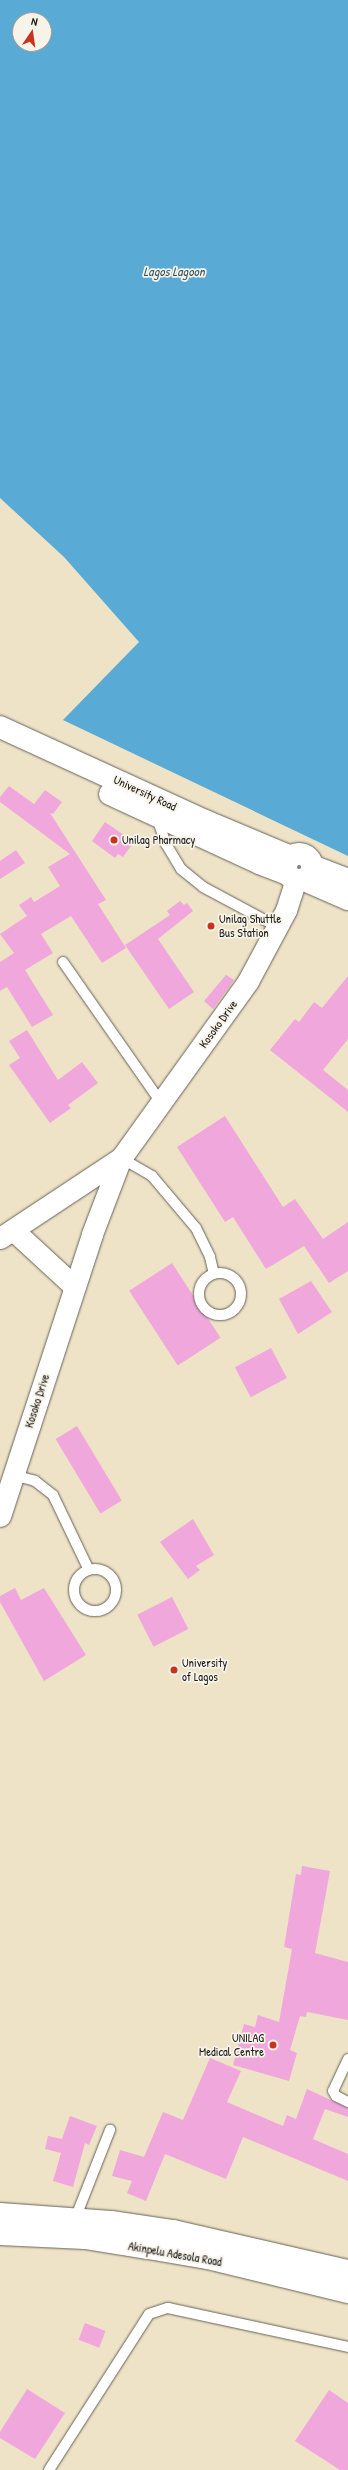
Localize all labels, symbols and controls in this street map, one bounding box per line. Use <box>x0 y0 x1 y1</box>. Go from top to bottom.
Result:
north arrow <box>12 12 52 52</box>
text: N <box>30 14 39 29</box>
water label: Lagos Lagoon <box>143 263 205 279</box>
street label: University Road <box>111 772 179 814</box>
place label: Unilag Pharmacy <box>122 833 195 847</box>
marker: Unilag Pharmacy <box>109 835 119 845</box>
place label: Unilag Shuttle Bus Station <box>219 912 281 940</box>
marker: Unilag Shuttle Bus Station <box>206 921 216 931</box>
street label: Kosoko Drive <box>196 997 240 1051</box>
street label: Kosoko Drive <box>22 1372 52 1430</box>
place label: University of Lagos <box>182 1656 227 1684</box>
marker: University of Lagos <box>169 1665 179 1675</box>
place label: UNILAG Medical Centre <box>199 2031 264 2059</box>
marker: UNILAG Medical Centre <box>267 2039 279 2051</box>
street label: Akinpelu Adesola Road <box>127 2239 223 2269</box>

